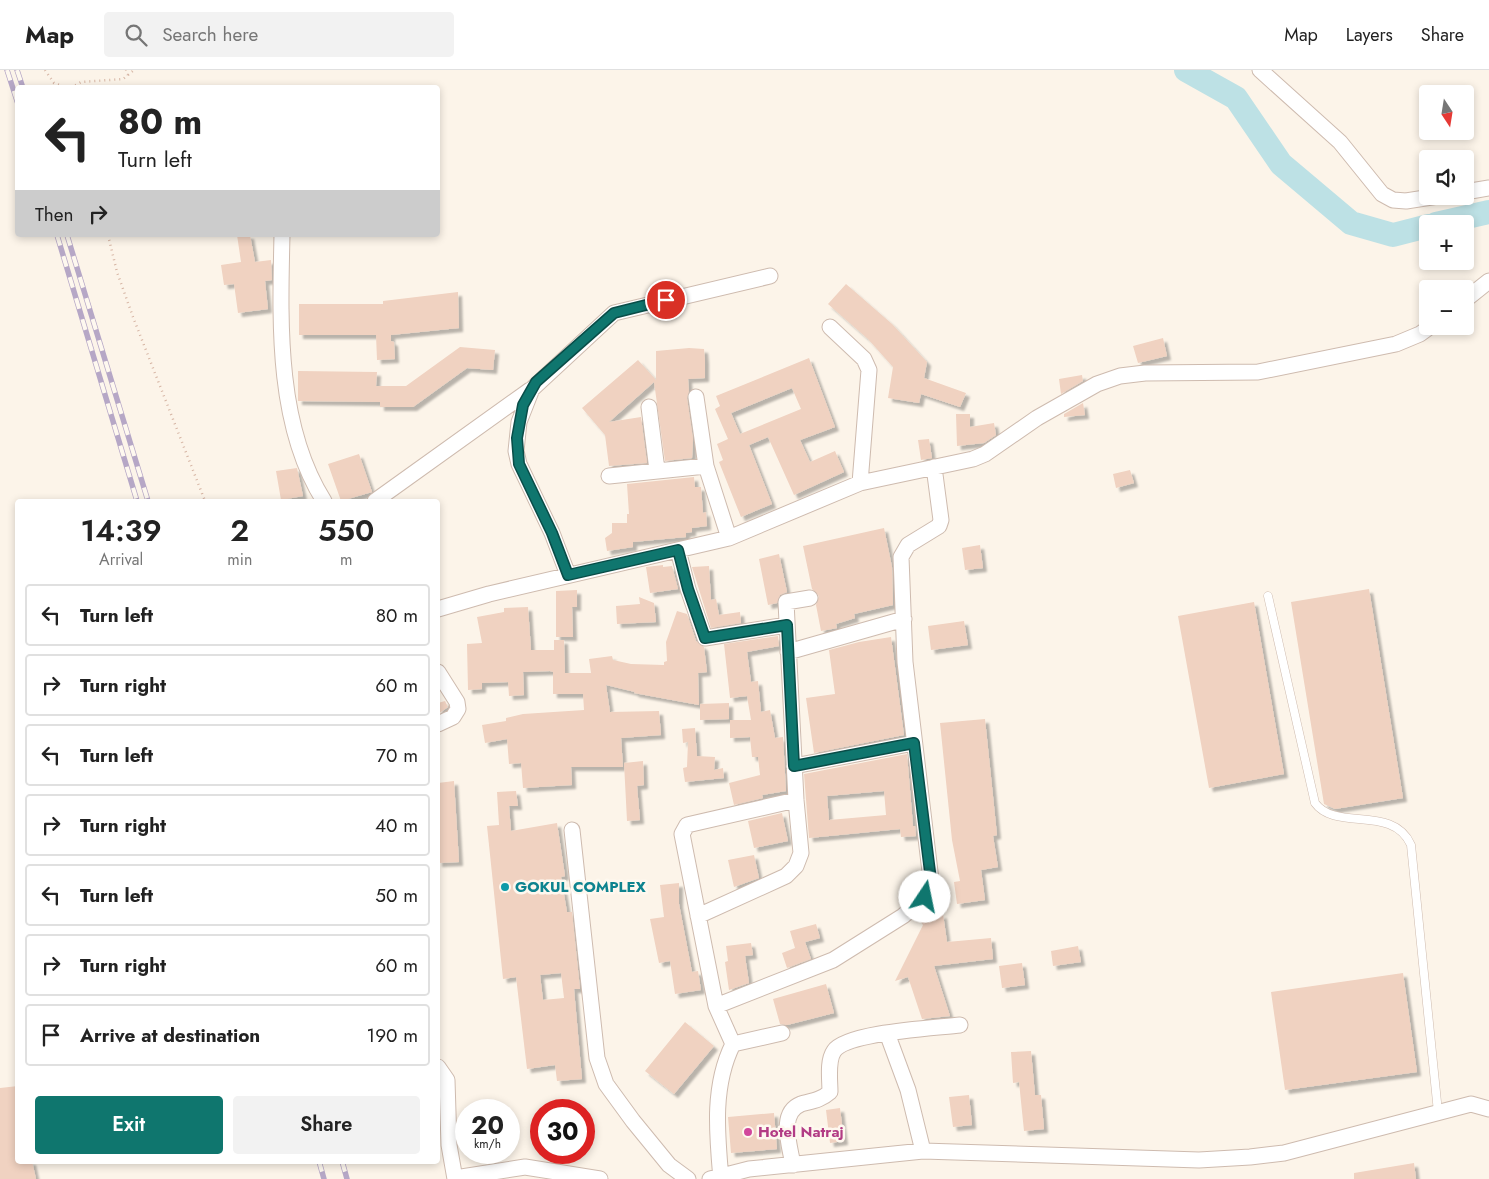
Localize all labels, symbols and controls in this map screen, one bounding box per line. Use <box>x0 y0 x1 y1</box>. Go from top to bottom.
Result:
search box <box>104 12 454 57</box>
text: Map <box>25 17 74 52</box>
icon: search <box>122 21 150 49</box>
text: Search here <box>162 21 258 48</box>
text: Map <box>1284 22 1318 48</box>
text: Layers <box>1346 22 1393 48</box>
text: Share <box>1421 22 1464 48</box>
north arrow <box>1419 85 1474 140</box>
map controls <box>1419 85 1474 335</box>
text: 80 m <box>118 97 202 147</box>
icon: left <box>35 105 100 170</box>
text: Turn left <box>118 143 192 175</box>
button: sound <box>1419 150 1474 205</box>
icon: right <box>84 200 112 228</box>
text: Then <box>35 201 74 228</box>
button: + <box>1419 215 1474 270</box>
pin <box>645 279 687 321</box>
button: − <box>1419 280 1474 335</box>
icon: arrive <box>652 286 680 314</box>
text: 14:39 <box>81 509 162 552</box>
text: 2 <box>230 509 249 552</box>
text: 550 <box>318 509 374 552</box>
text: Arrival <box>99 548 143 571</box>
text: min <box>227 548 252 571</box>
text: m <box>340 548 352 571</box>
icon: left <box>37 601 65 629</box>
text: Turn left <box>80 602 153 629</box>
text: 80 m <box>376 602 418 629</box>
icon: right <box>37 671 65 699</box>
text: Turn right <box>80 672 166 699</box>
text: 60 m <box>375 672 418 699</box>
icon: left <box>37 741 65 769</box>
text: Turn left <box>80 742 153 769</box>
text: 70 m <box>376 742 418 769</box>
icon: right <box>37 811 65 839</box>
text: Turn right <box>80 812 166 839</box>
text: 40 m <box>375 812 418 839</box>
position arrow <box>898 870 950 922</box>
place label: GOKUL COMPLEX <box>515 876 646 898</box>
icon: left <box>37 881 65 909</box>
marker: GOKUL COMPLEX <box>499 881 511 893</box>
text: Turn left <box>80 882 153 909</box>
text: 50 m <box>375 882 418 909</box>
icon: right <box>37 951 65 979</box>
text: Turn right <box>80 952 166 979</box>
text: 60 m <box>375 952 418 979</box>
icon: arrive <box>37 1021 65 1049</box>
text: Arrive at destination <box>80 1022 260 1049</box>
text: 190 m <box>367 1022 418 1049</box>
button: Exit <box>35 1096 223 1154</box>
button: Share <box>233 1096 420 1154</box>
speed limit sign: 30 <box>530 1099 595 1164</box>
text: 20 <box>471 1107 504 1143</box>
place label: Hotel Natraj <box>758 1121 844 1143</box>
marker: Hotel Natraj <box>742 1126 754 1138</box>
text: km/h <box>474 1135 501 1153</box>

